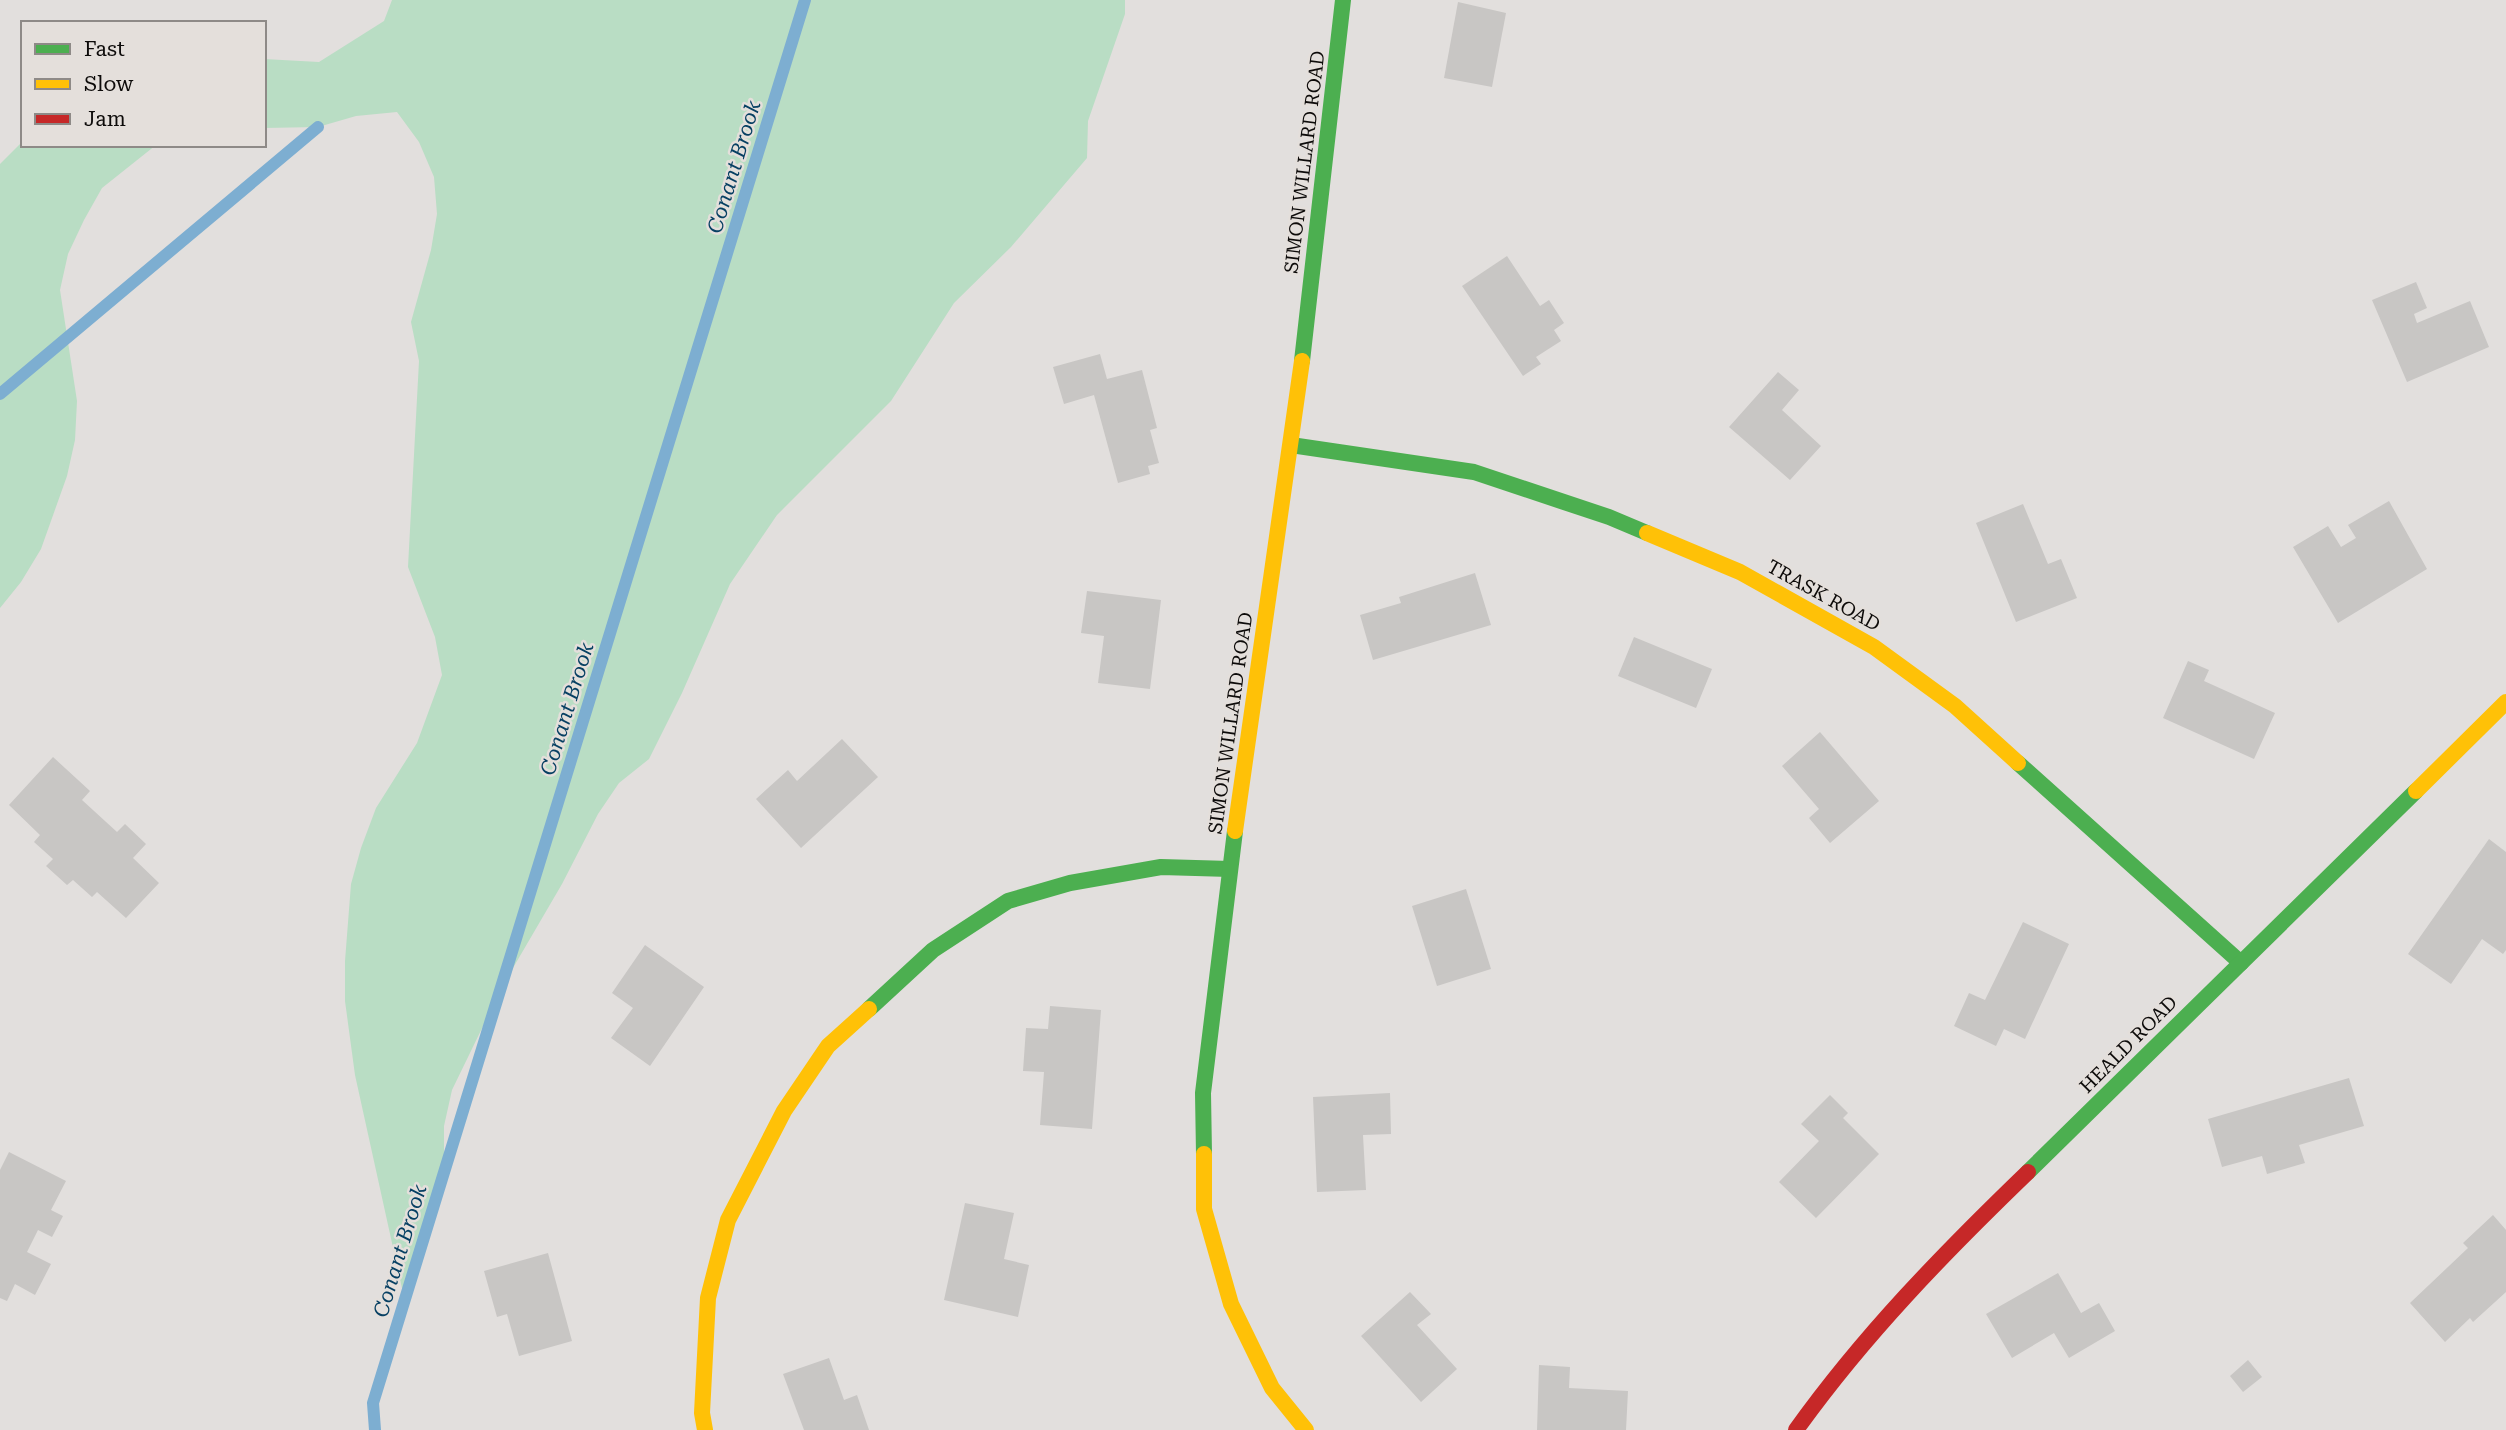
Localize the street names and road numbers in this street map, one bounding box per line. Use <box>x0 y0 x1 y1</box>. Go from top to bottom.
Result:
street label: SIMON WILLARD ROAD <box>1279 50 1330 275</box>
street label: TRASK ROAD <box>1763 555 1884 636</box>
street label: SIMON WILLARD ROAD <box>1204 611 1257 836</box>
street label: HEALD ROAD <box>2075 991 2182 1098</box>

